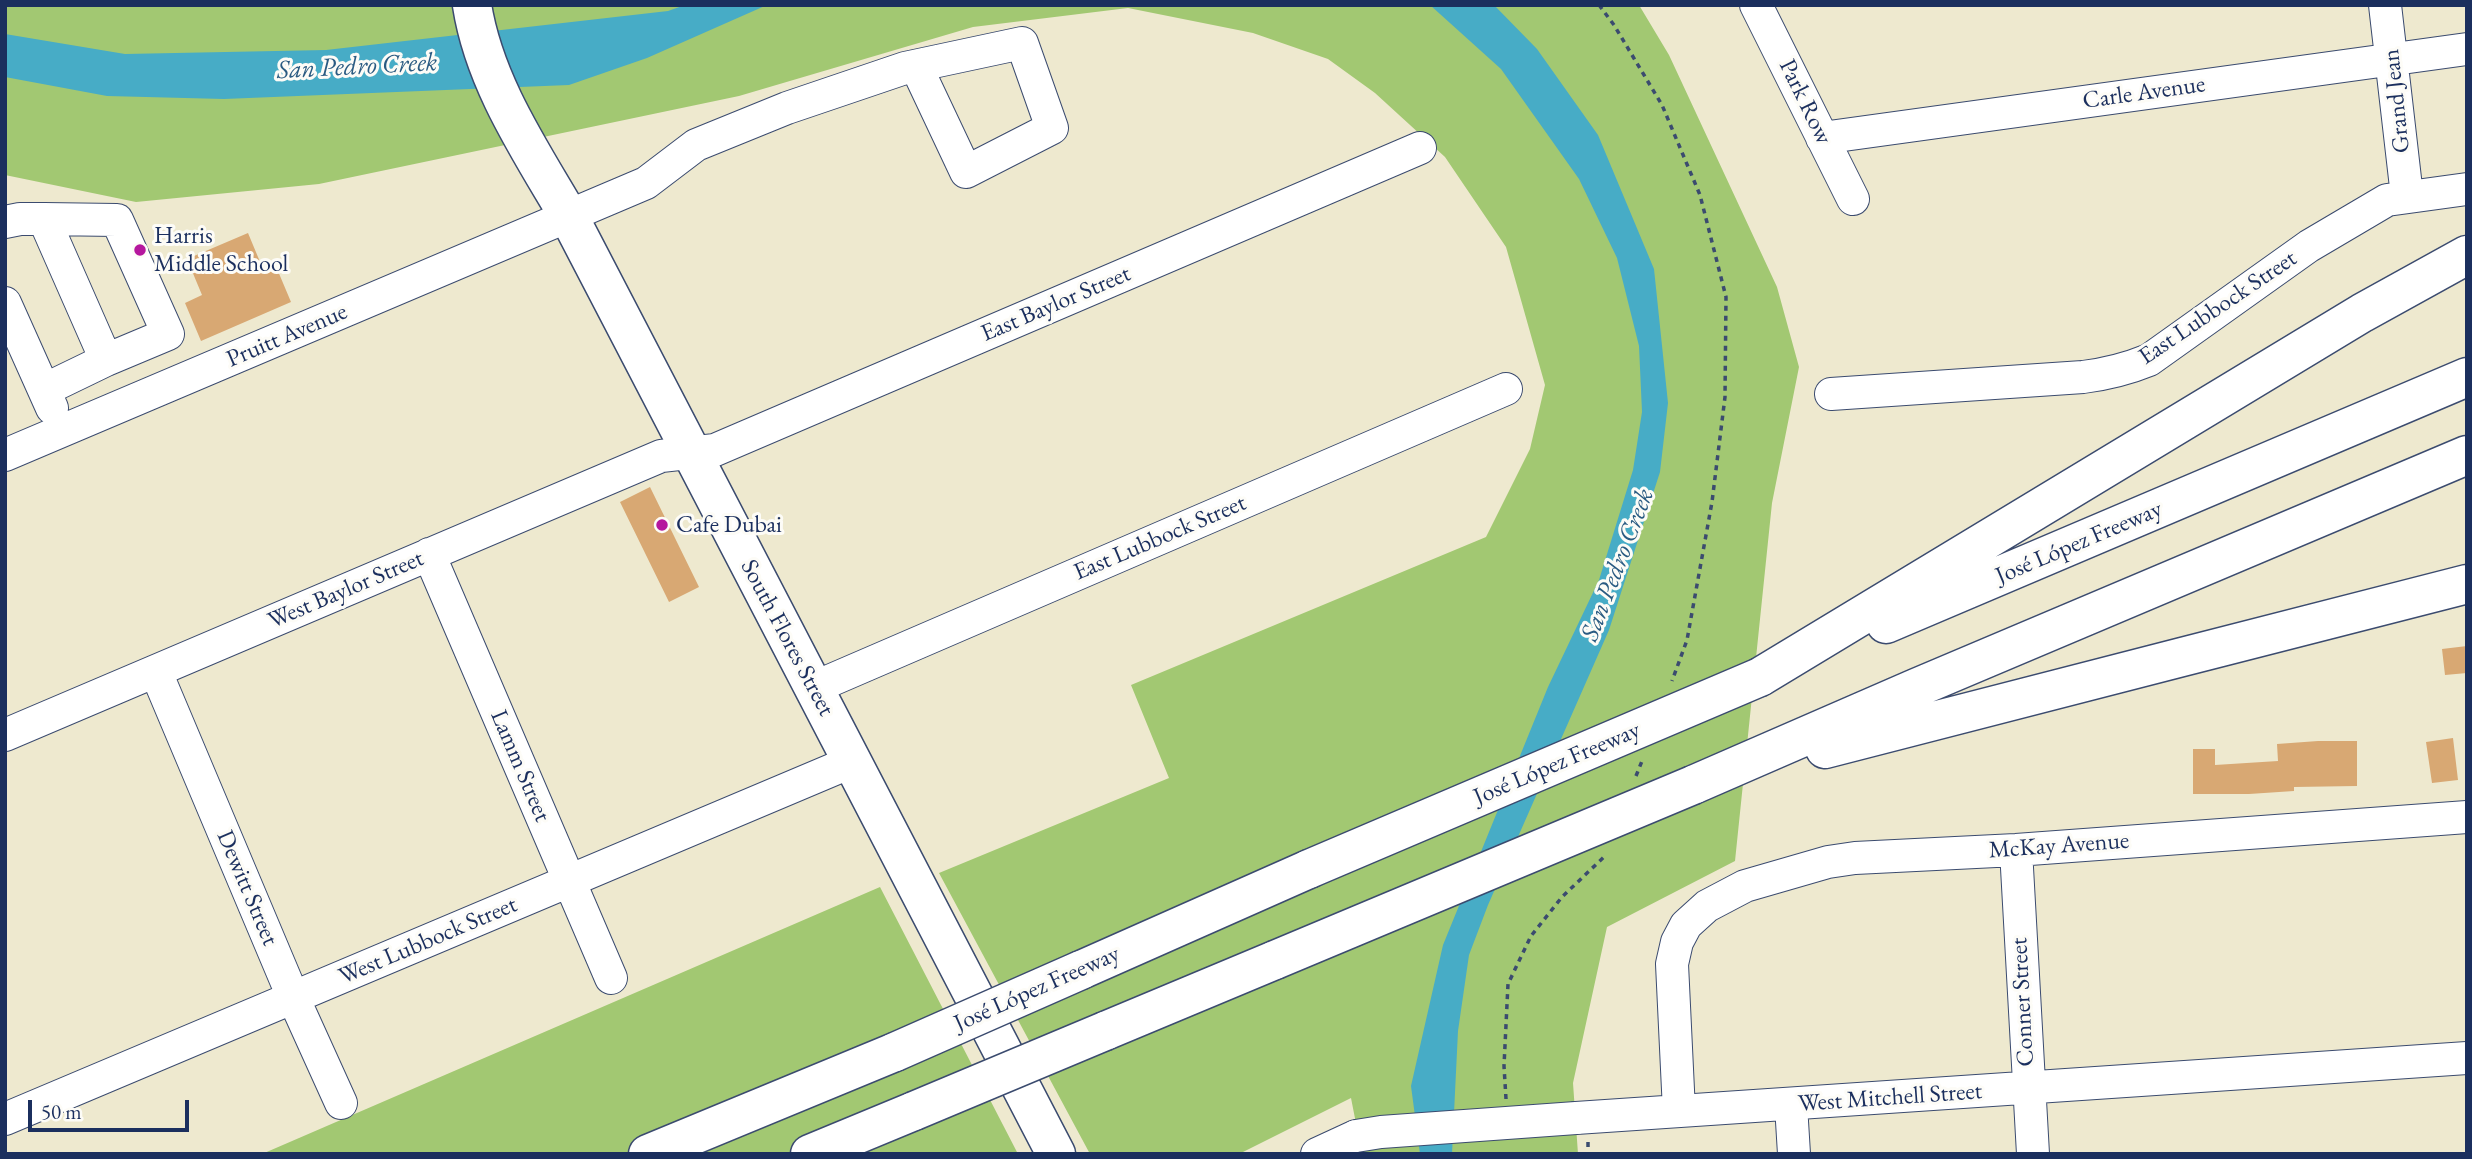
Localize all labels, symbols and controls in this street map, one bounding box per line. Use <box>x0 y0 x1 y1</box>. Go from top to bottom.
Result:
water label: San Pedro Creek <box>276 47 438 87</box>
street label: Grand Jean <box>2377 48 2417 154</box>
street label: Park Row <box>1772 55 1838 149</box>
street label: Carle Avenue <box>2081 70 2207 116</box>
place label: Harris Middle School <box>154 222 288 278</box>
marker: Harris Middle School <box>132 242 148 258</box>
street label: East Lubbock Street <box>2134 244 2302 372</box>
street label: East Baylor Street <box>977 260 1135 348</box>
street label: Pruitt Avenue <box>222 298 352 374</box>
water label: San Pedro Creek <box>1575 485 1661 645</box>
street label: East Lubbock Street <box>1069 489 1251 587</box>
street label: José López Freeway <box>1991 495 2167 591</box>
place label: Cafe Dubai <box>676 511 782 539</box>
marker: Cafe Dubai <box>654 517 670 533</box>
street label: West Baylor Street <box>264 544 428 636</box>
street label: South Flores Street <box>734 555 840 721</box>
street label: Lamm Street <box>484 706 556 826</box>
street label: José López Freeway <box>1469 716 1645 812</box>
street label: Dewitt Street <box>210 826 284 950</box>
street label: McKay Avenue <box>1988 827 2130 865</box>
street label: West Lubbock Street <box>335 890 521 992</box>
street label: Conner Street <box>2005 937 2041 1067</box>
street label: José López Freeway <box>950 940 1124 1038</box>
street label: West Mitchell Street <box>1797 1077 1983 1119</box>
scale bar <box>32 1086 192 1130</box>
text: 50 m <box>41 1098 82 1125</box>

